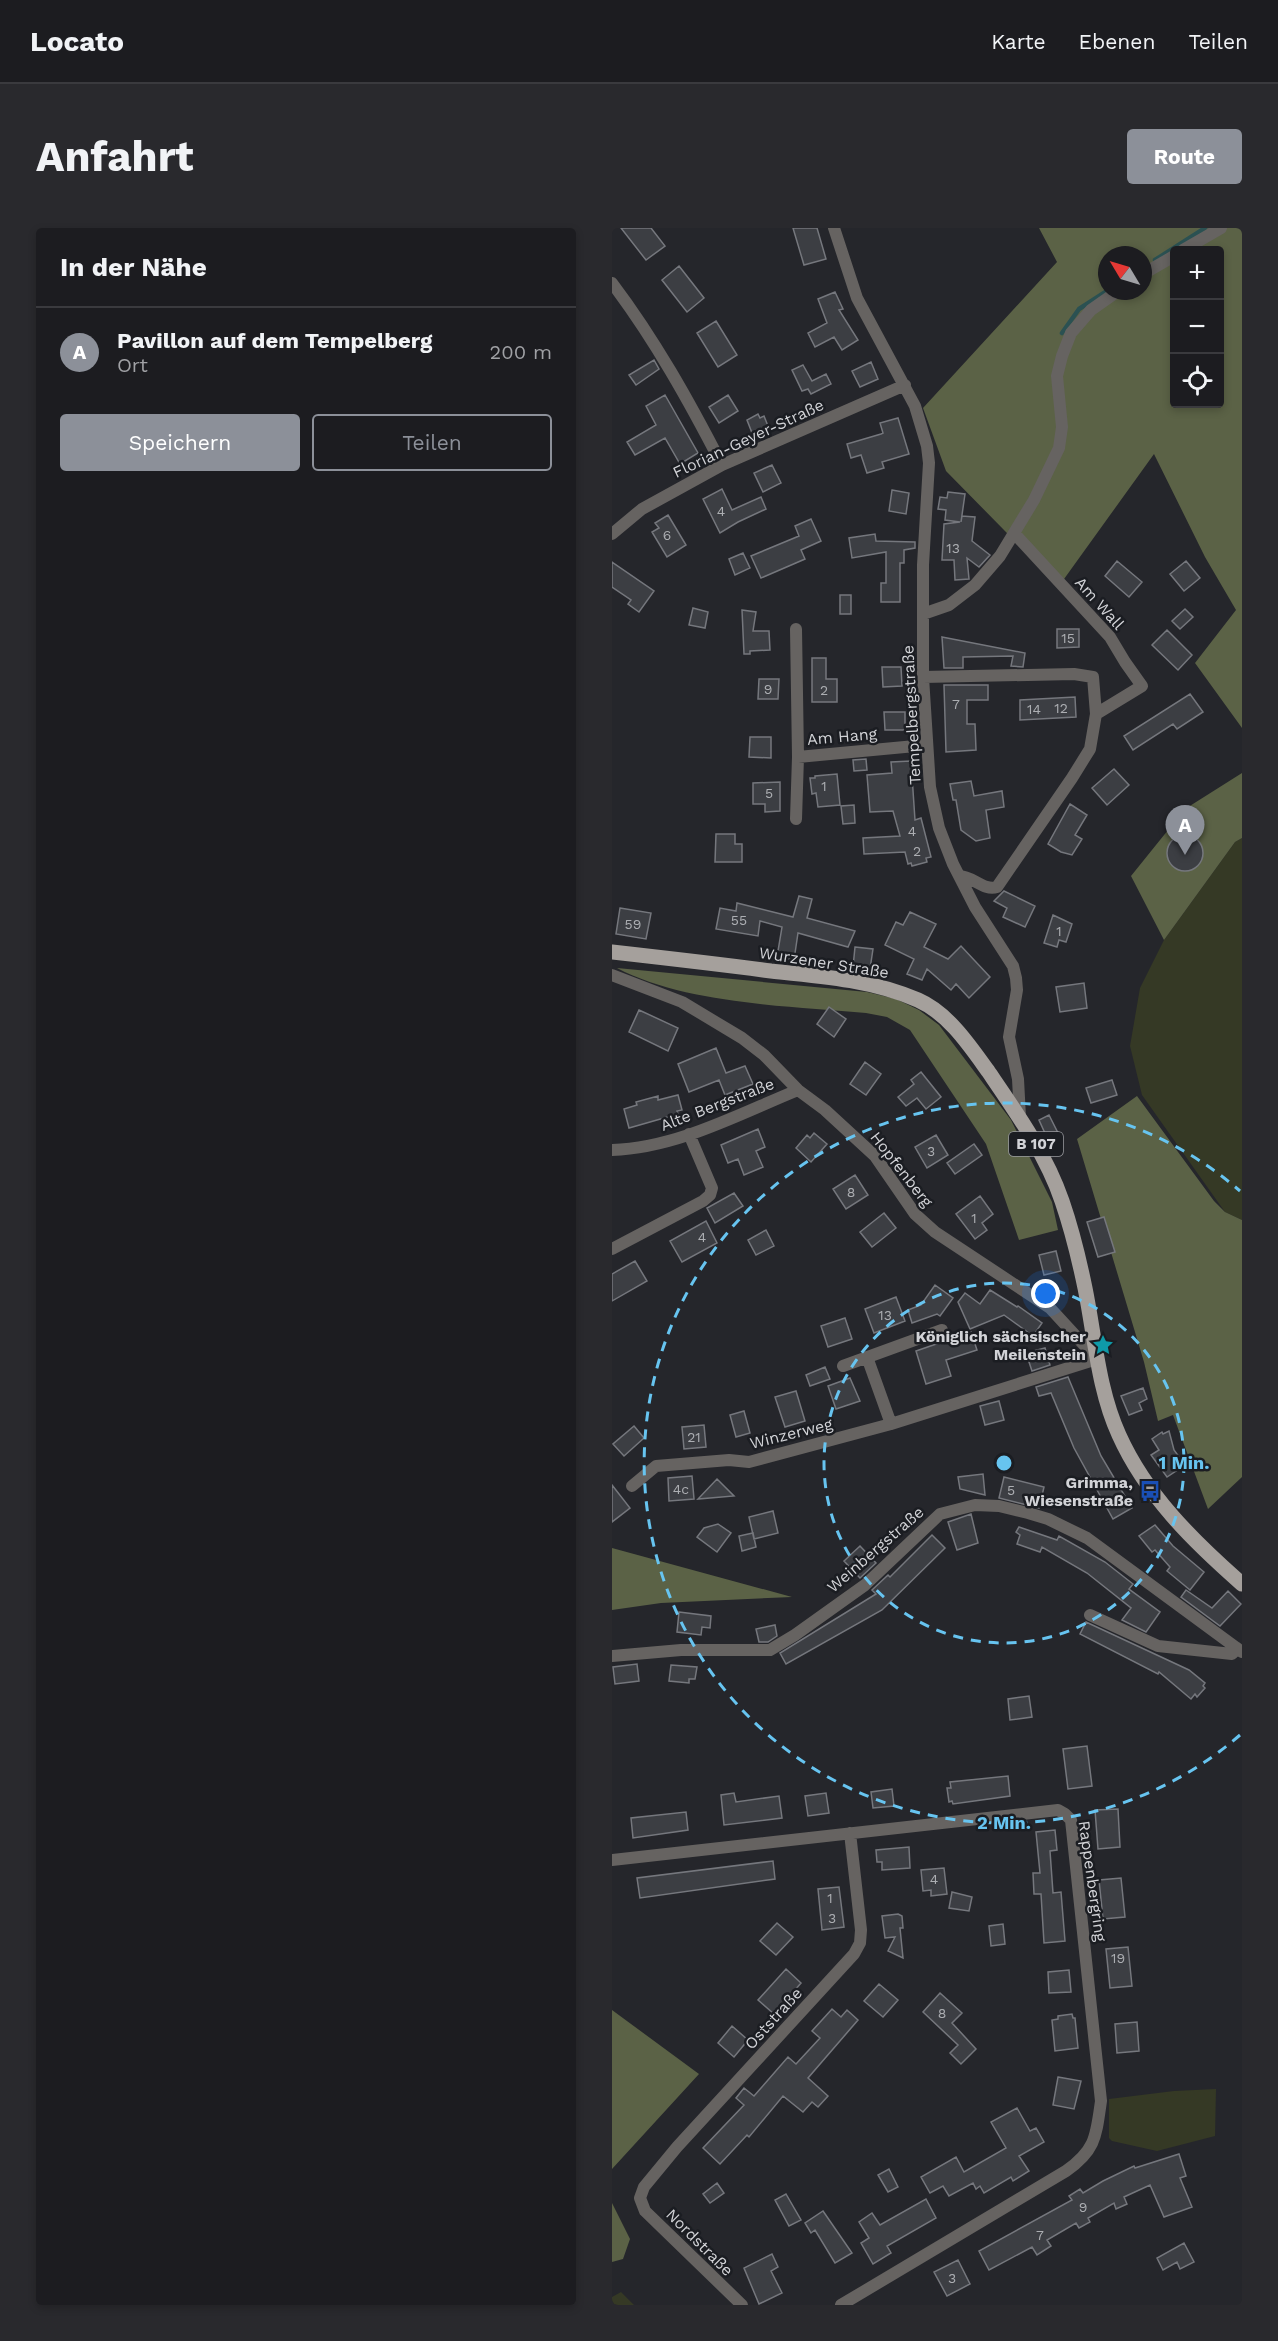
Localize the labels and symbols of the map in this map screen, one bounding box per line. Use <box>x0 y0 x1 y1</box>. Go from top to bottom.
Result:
north arrow <box>1098 246 1152 300</box>
street label: Florian-Geyer-Straße <box>670 395 827 482</box>
house number: 4 <box>717 503 725 519</box>
house number: 6 <box>663 527 671 543</box>
house number: 13 <box>946 540 960 556</box>
street label: Am Wall <box>1071 573 1128 634</box>
house number: 15 <box>1061 630 1075 646</box>
street label: Tempelbergstraße <box>898 645 925 785</box>
house number: 9 <box>764 681 772 697</box>
house number: 2 <box>820 682 828 698</box>
house number: 7 <box>952 696 960 712</box>
house number: 12 <box>1054 700 1068 716</box>
house number: 14 <box>1027 701 1041 717</box>
street label: Am Hang <box>806 724 878 749</box>
house number: 1 <box>821 778 827 794</box>
house number: 5 <box>765 785 773 801</box>
pin: A <box>1166 806 1204 855</box>
house number: 4 <box>908 823 916 839</box>
house number: 2 <box>913 843 921 859</box>
house number: 55 <box>731 912 747 928</box>
house number: 59 <box>625 916 641 932</box>
house number: 1 <box>1056 923 1062 939</box>
street label: Wurzener Straße <box>758 943 890 982</box>
street label: Alte Bergstraße <box>658 1074 777 1135</box>
street label: Hopfenberg <box>866 1128 937 1211</box>
road number: B 107 <box>1009 1132 1063 1156</box>
house number: 3 <box>927 1143 935 1159</box>
house number: 8 <box>847 1184 855 1200</box>
house number: 1 <box>971 1210 977 1226</box>
house number: 4 <box>698 1229 706 1245</box>
your location <box>1031 1279 1060 1308</box>
house number: 13 <box>878 1307 892 1323</box>
place label: Königlich sächsischer Meilenstein <box>915 1327 1086 1364</box>
place icon: Königlich sächsischer Meilenstein <box>1091 1333 1115 1357</box>
street label: Winzerweg <box>748 1414 835 1453</box>
house number: 21 <box>687 1429 701 1445</box>
text: 1 Min. <box>1159 1452 1209 1473</box>
centre of rings <box>994 1453 1014 1473</box>
place label: Grimma, Wiesenstraße <box>1024 1473 1133 1510</box>
bus stop icon: Grimma, Wiesenstraße <box>1138 1479 1162 1503</box>
house number: 4c <box>673 1481 689 1497</box>
house number: 5 <box>1007 1482 1015 1498</box>
street label: Weinbergstraße <box>823 1502 927 1596</box>
text: 2 Min. <box>977 1812 1031 1833</box>
street label: Rappenbergring <box>1075 1819 1110 1943</box>
house number: 4 <box>930 1871 938 1887</box>
house number: 1 <box>827 1890 833 1906</box>
house number: 3 <box>828 1910 836 1926</box>
house number: 19 <box>1111 1950 1125 1966</box>
street label: Oststraße <box>741 1983 806 2053</box>
house number: 8 <box>938 2005 946 2021</box>
house number: 9 <box>1079 2199 1087 2215</box>
street label: Nordstraße <box>662 2205 737 2280</box>
house number: 7 <box>1036 2227 1044 2243</box>
house number: 3 <box>948 2270 956 2286</box>

